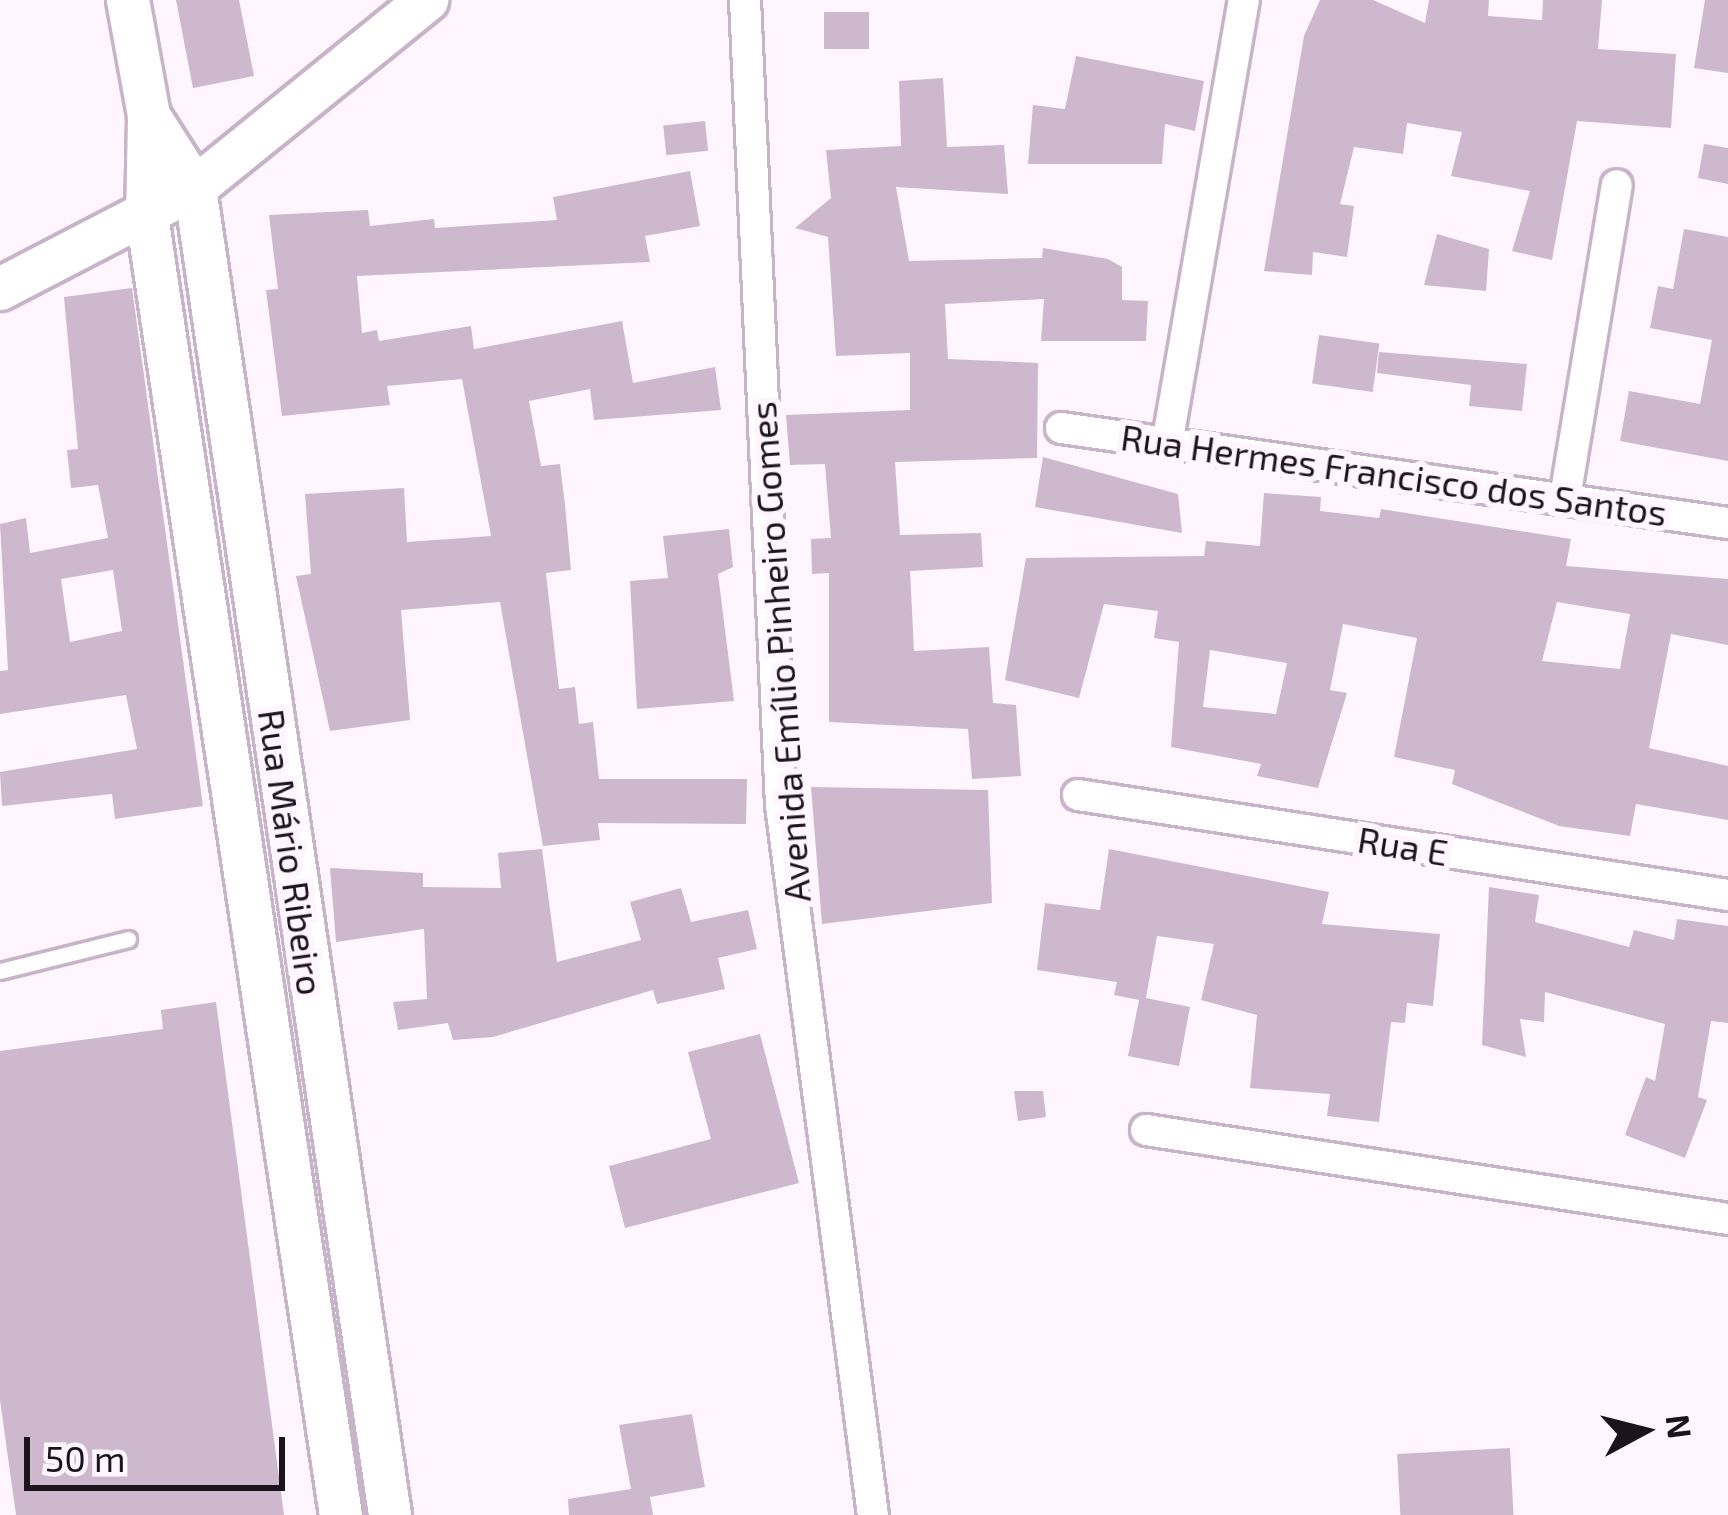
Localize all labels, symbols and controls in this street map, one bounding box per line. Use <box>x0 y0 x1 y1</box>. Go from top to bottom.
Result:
street label: Avenida Emílio Pinheiro Gomes <box>740 400 818 904</box>
street label: Rua Hermes Francisco dos Santos <box>1118 414 1670 534</box>
street label: Rua Mário Ribeiro <box>251 706 333 998</box>
street label: Rua E <box>1355 817 1451 873</box>
north arrow <box>1584 1371 1704 1491</box>
text: N <box>1658 1412 1701 1441</box>
scale bar <box>30 1413 291 1487</box>
text: 50 m <box>45 1436 126 1479</box>

